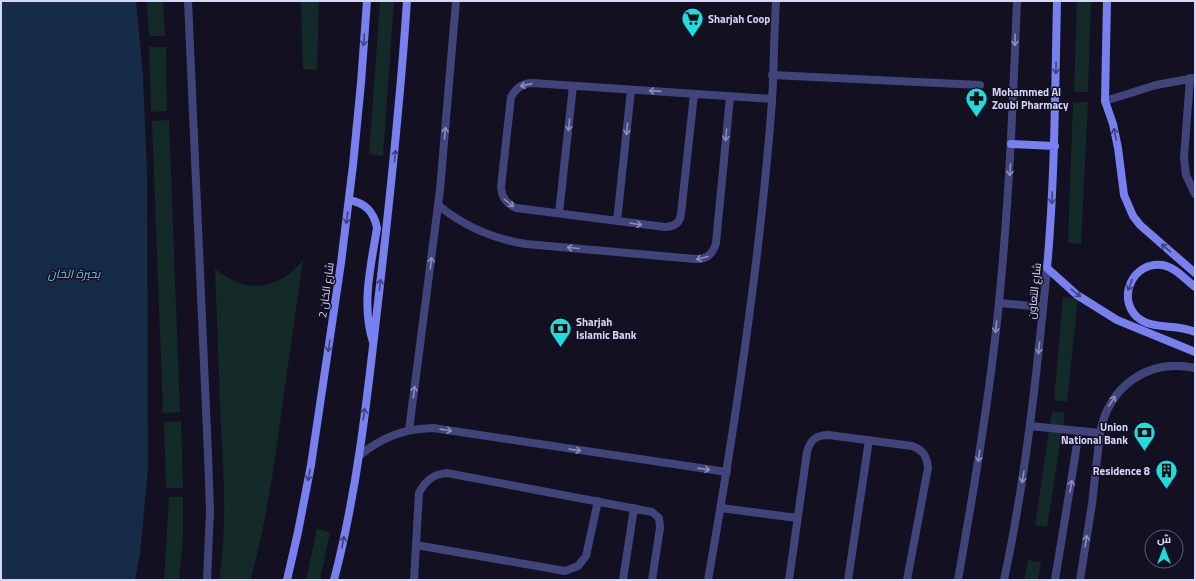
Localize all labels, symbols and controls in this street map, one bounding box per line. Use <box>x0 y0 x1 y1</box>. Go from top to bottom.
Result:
supermarket icon: Sharjah Coop <box>679 6 705 39</box>
place label: Sharjah Coop <box>708 11 770 27</box>
one-way arrow <box>360 33 368 46</box>
one-way arrow <box>1012 33 1019 46</box>
one-way arrow <box>1052 61 1060 74</box>
one-way arrow <box>519 82 532 89</box>
place label: Mohammed Al Zoubi Pharmacy <box>992 84 1069 113</box>
pharmacy icon: Mohammed Al Zoubi Pharmacy <box>964 85 990 118</box>
one-way arrow <box>649 88 662 95</box>
one-way arrow <box>565 118 573 131</box>
one-way arrow <box>623 122 631 135</box>
one-way arrow <box>441 127 448 140</box>
one-way arrow <box>1110 128 1118 141</box>
one-way arrow <box>723 129 730 142</box>
one-way arrow <box>391 150 398 163</box>
one-way arrow <box>1006 163 1013 176</box>
one-way arrow <box>1048 191 1056 204</box>
one-way arrow <box>504 198 514 207</box>
one-way arrow <box>343 211 351 224</box>
one-way arrow <box>629 220 642 228</box>
one-way arrow <box>1160 243 1171 252</box>
one-way arrow <box>567 245 580 252</box>
one-way arrow <box>696 254 709 262</box>
one-way arrow <box>427 256 435 269</box>
street label: شارع الخان 2 <box>314 261 338 319</box>
street label: شارع التعاون <box>1023 262 1045 320</box>
water label: بحيرة الخان <box>48 264 101 283</box>
one-way arrow <box>1126 278 1134 290</box>
one-way arrow <box>377 279 384 292</box>
one-way arrow <box>1071 289 1082 298</box>
place label: Sharjah Islamic Bank <box>576 314 637 343</box>
bank icon: Sharjah Islamic Bank <box>548 315 574 348</box>
one-way arrow <box>993 320 1000 333</box>
one-way arrow <box>325 339 333 352</box>
one-way arrow <box>1035 341 1042 354</box>
one-way arrow <box>410 385 418 398</box>
one-way arrow <box>1108 396 1116 407</box>
one-way arrow <box>360 408 368 421</box>
place label: Union National Bank <box>1061 419 1128 448</box>
bank icon: Union National Bank <box>1131 420 1157 453</box>
one-way arrow <box>440 426 453 434</box>
one-way arrow <box>568 446 581 454</box>
one-way arrow <box>975 449 983 462</box>
building icon: Residence 8 <box>1153 458 1179 491</box>
place label: Residence 8 <box>1093 463 1150 479</box>
one-way arrow <box>697 465 710 473</box>
one-way arrow <box>305 468 313 481</box>
one-way arrow <box>1019 470 1027 483</box>
one-way arrow <box>1067 480 1075 493</box>
north arrow <box>1144 529 1184 569</box>
text: ش <box>1157 531 1171 547</box>
one-way arrow <box>1082 535 1090 548</box>
one-way arrow <box>339 536 347 549</box>

